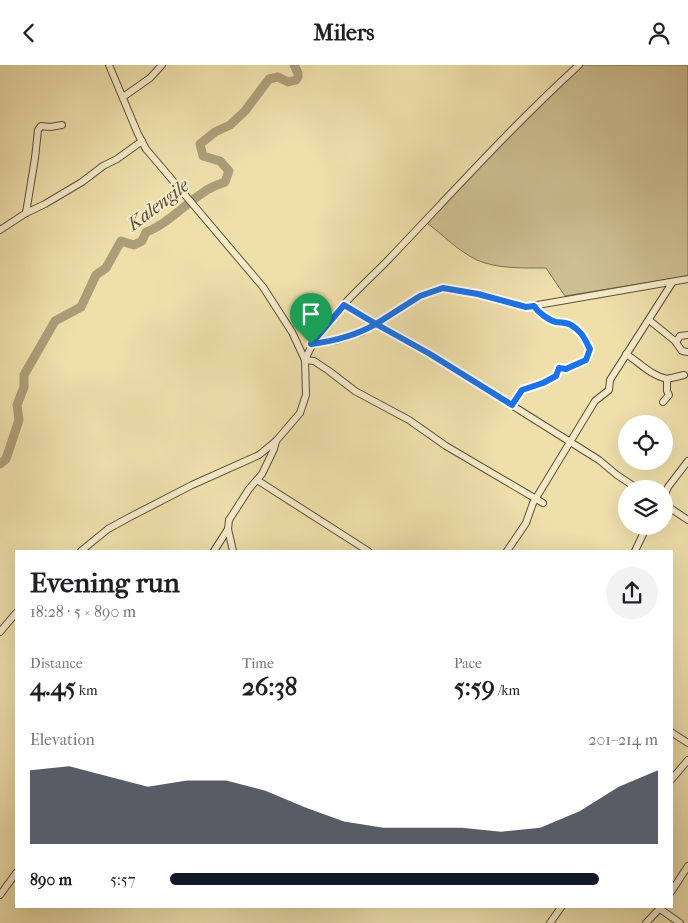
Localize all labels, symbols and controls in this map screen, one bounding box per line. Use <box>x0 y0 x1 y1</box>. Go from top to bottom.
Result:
icon: back <box>15 19 43 47</box>
icon: person <box>645 19 673 47</box>
text: Milers <box>314 20 374 46</box>
water label: Kalengile <box>121 174 194 237</box>
pin <box>290 293 332 344</box>
icon: arrive <box>297 300 325 328</box>
map controls <box>618 415 673 535</box>
button: locate <box>618 415 673 470</box>
button: layers <box>618 480 673 535</box>
text: Evening run <box>30 566 180 599</box>
button: share <box>606 567 658 619</box>
text: 18:28 · 5 × 890 m <box>30 602 136 621</box>
text: Distance <box>30 655 83 672</box>
text: Time <box>242 655 274 672</box>
text: Pace <box>454 655 482 672</box>
text: 4.45 <box>30 672 76 701</box>
text: 26:38 <box>242 672 297 701</box>
text: 5:59 <box>454 672 495 701</box>
text: km <box>76 682 98 699</box>
text: /km <box>495 682 520 699</box>
text: Elevation <box>30 730 95 749</box>
text: 201–214 m <box>588 730 658 749</box>
text: 890 m <box>30 870 72 889</box>
text: 5:57 <box>110 870 135 889</box>

